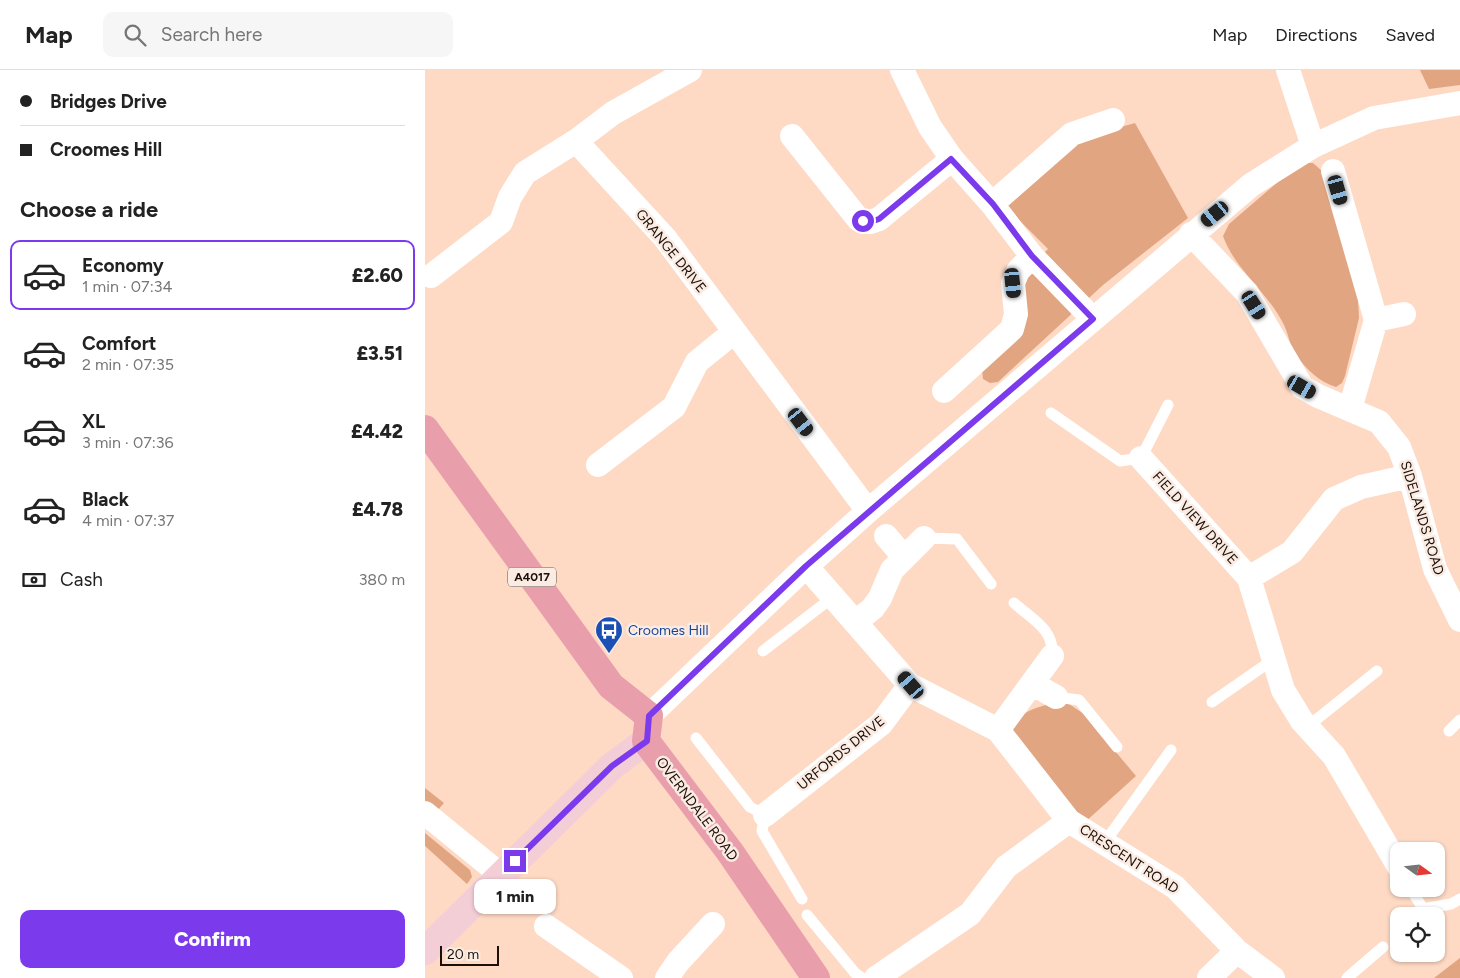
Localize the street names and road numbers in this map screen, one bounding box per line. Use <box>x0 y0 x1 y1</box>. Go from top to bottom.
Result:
street label: GRANGE DRIVE <box>632 206 710 296</box>
street label: SIDELANDS ROAD <box>1397 459 1447 577</box>
street label: FIELD VIEW DRIVE <box>1149 468 1241 568</box>
road number: A4017 <box>508 568 556 586</box>
street label: URFORDS DRIVE <box>794 712 888 794</box>
street label: OVERNDALE ROAD <box>653 754 741 864</box>
street label: CRESCENT ROAD <box>1076 821 1182 897</box>

